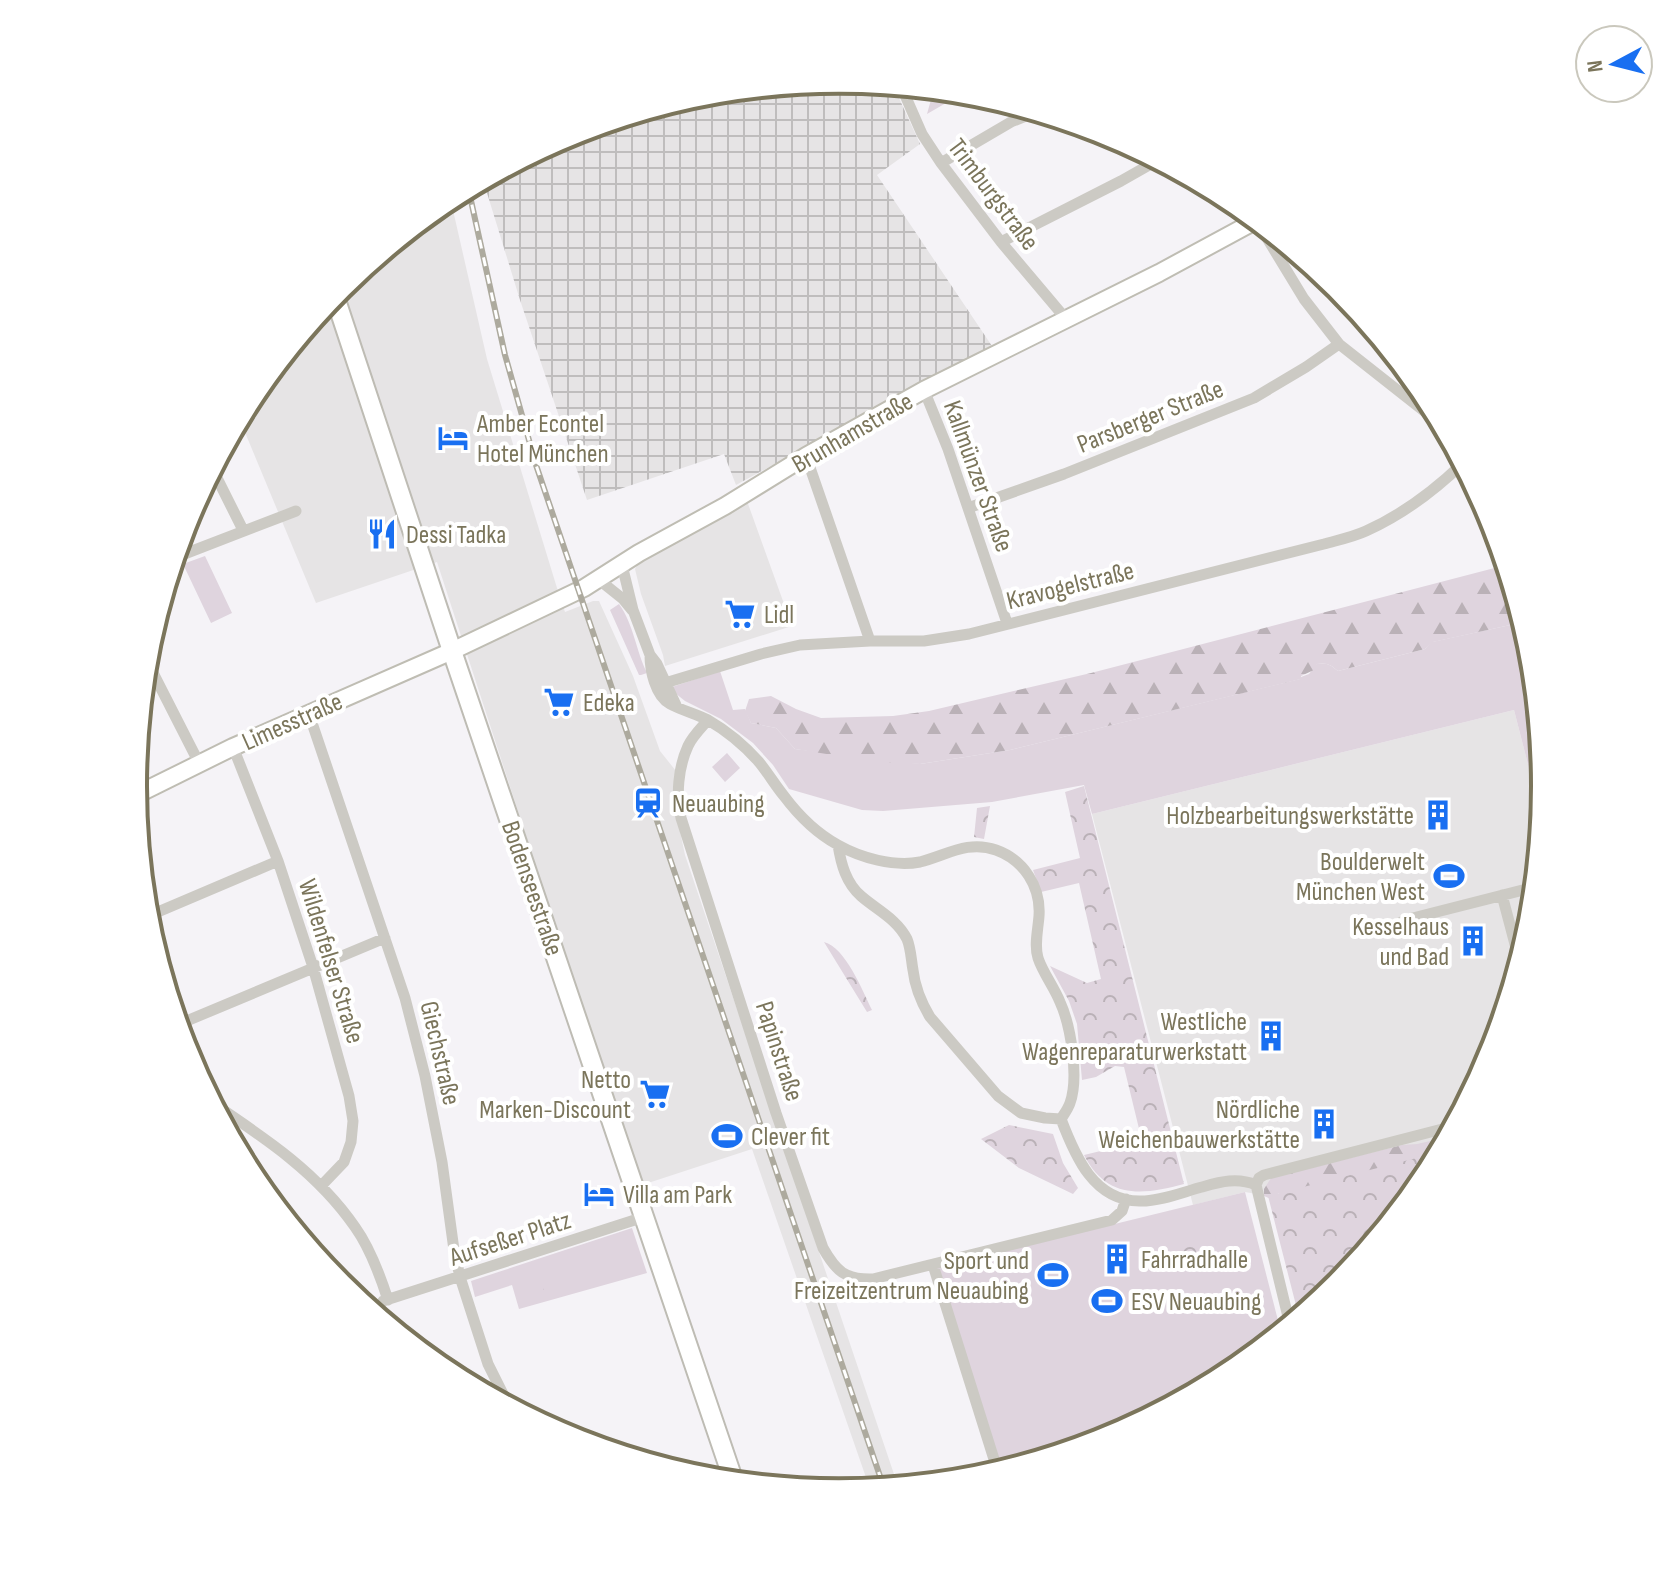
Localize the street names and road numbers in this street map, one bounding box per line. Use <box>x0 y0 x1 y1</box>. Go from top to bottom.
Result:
street label: Trimburgstraße <box>941 133 1045 257</box>
street label: Parsberger Straße <box>1073 374 1228 461</box>
street label: Brunhamstraße <box>787 386 919 480</box>
street label: Kallmünzer Straße <box>936 397 1019 556</box>
street label: Kravogelstraße <box>1003 556 1137 617</box>
street label: Limesstraße <box>238 687 347 758</box>
street label: Bodenseestraße <box>494 817 569 960</box>
street label: Wildenfelser Straße <box>291 876 370 1047</box>
street label: Giechstraße <box>413 998 467 1108</box>
street label: Papinstraße <box>748 998 809 1105</box>
street label: Aufseßer Platz <box>445 1205 575 1274</box>

